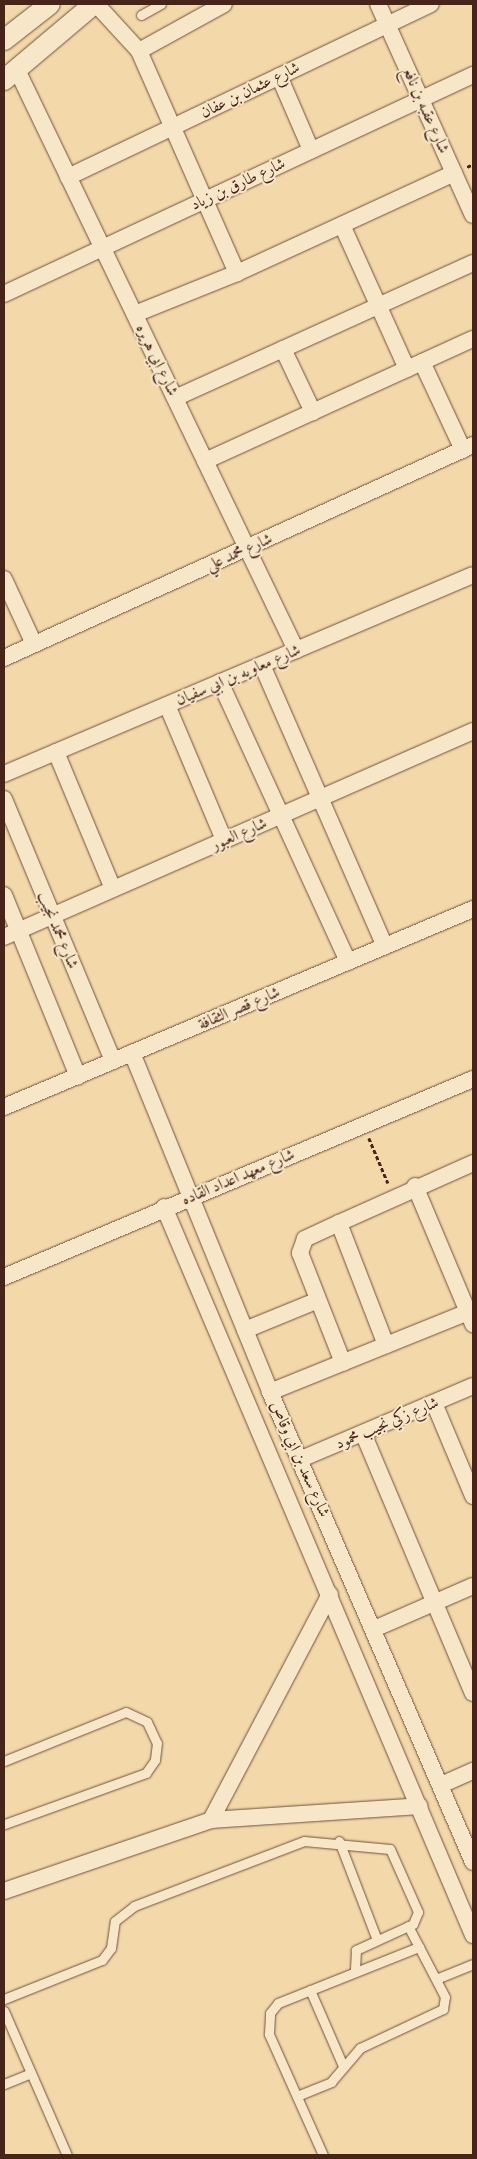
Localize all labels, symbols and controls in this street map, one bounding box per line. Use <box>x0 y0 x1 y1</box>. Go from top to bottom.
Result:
street label: شارع عثمان بن عفان <box>197 58 303 122</box>
street label: شارع عقبه بن نافع <box>398 64 454 156</box>
street label: شارع طارق بن زياد <box>188 154 288 214</box>
street label: شارع ابي هريره <box>131 321 183 399</box>
street label: شارع محمد علي <box>203 529 275 575</box>
street label: شارع معاويه بن ابي سفيان <box>173 640 303 710</box>
street label: شارع العبور <box>208 813 270 855</box>
street label: شارع محمد نجيب <box>33 888 83 972</box>
street label: شارع قصر الثقافة <box>195 982 283 1034</box>
street label: شارع معهد اعداد القاده <box>179 1145 297 1209</box>
street label: شارع زكي نجيب محمود <box>332 1393 442 1453</box>
street label: شارع سعد بن ابي وقاص <box>266 1398 334 1520</box>

